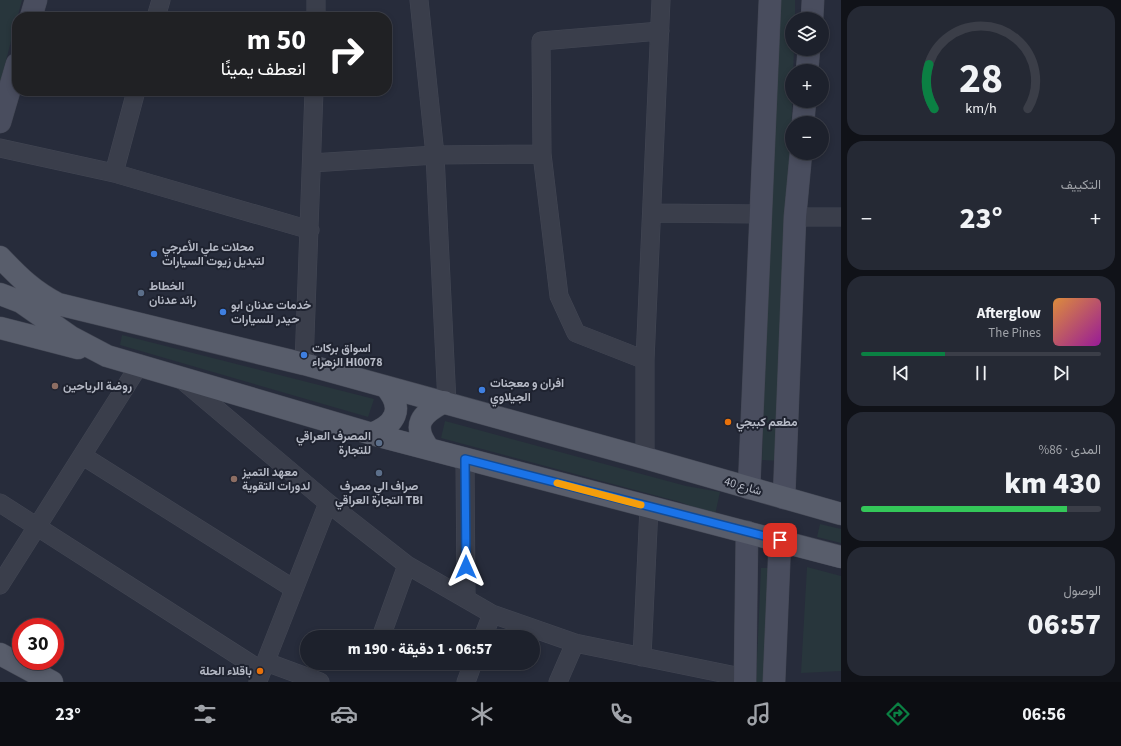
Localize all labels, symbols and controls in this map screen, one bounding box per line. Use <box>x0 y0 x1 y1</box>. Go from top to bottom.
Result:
map controls <box>785 12 829 160</box>
button: layers <box>785 12 829 56</box>
text: 50 m <box>247 20 306 60</box>
icon: right <box>320 28 372 80</box>
text: 28 <box>959 48 1003 108</box>
text: انعطف يمينًا <box>221 57 306 82</box>
button: + <box>785 64 829 108</box>
text: km/h <box>965 97 997 118</box>
button: − <box>785 116 829 160</box>
text: التكييف <box>1061 176 1101 194</box>
text: 23° <box>959 197 1003 240</box>
text: − <box>861 203 872 235</box>
text: + <box>1090 203 1101 235</box>
place label: محلات علي الأعرجي لتبديل زيوت السيارات <box>162 239 265 270</box>
marker: محلات علي الأعرجي لتبديل زيوت السيارات <box>149 249 159 259</box>
place label: الخطاط رائد عدنان <box>149 278 196 309</box>
marker: الخطاط رائد عدنان <box>136 288 146 298</box>
place label: خدمات عدنان ابو حيدر للسيارات <box>231 297 311 328</box>
text: Afterglow <box>977 303 1041 324</box>
marker: خدمات عدنان ابو حيدر للسيارات <box>218 307 228 317</box>
text: The Pines <box>988 324 1041 342</box>
place label: اسواق بركات الزهراء Hl0078 <box>312 340 382 371</box>
marker: اسواق بركات الزهراء Hl0078 <box>299 350 309 360</box>
icon: previous <box>890 362 912 384</box>
icon: pause <box>970 362 992 384</box>
icon: next <box>1050 362 1072 384</box>
place label: افران و معجنات الجيلاوي <box>490 375 564 407</box>
place label: روضة الرياحين <box>63 378 132 395</box>
marker: روضة الرياحين <box>50 381 60 391</box>
marker: افران و معجنات الجيلاوي <box>477 385 487 395</box>
place label: مطعم كببجي <box>736 414 798 432</box>
marker: مطعم كببجي <box>723 417 733 427</box>
place label: المصرف العراقي للتجارة <box>296 428 371 459</box>
marker: المصرف العراقي للتجارة <box>374 438 384 448</box>
text: المدى · 86% <box>1039 441 1101 459</box>
text: 430 km <box>1004 462 1101 505</box>
place label: معهد التميز لدورات التقوية <box>241 464 310 495</box>
marker: صراف الي مصرف التجارة العراقي TBI <box>374 468 384 478</box>
street label: شارع 40 <box>722 473 764 500</box>
marker: معهد التميز لدورات التقوية <box>229 474 239 484</box>
place label: صراف الي مصرف التجارة العراقي TBI <box>335 478 423 510</box>
pin <box>763 523 797 557</box>
icon: arrive <box>769 529 791 551</box>
position arrow <box>445 546 487 588</box>
text: الوصول <box>1063 582 1101 600</box>
text: 06:57 <box>1028 603 1101 646</box>
speed limit sign: 30 <box>12 618 64 670</box>
text: 06:57 · 1 دقيقة · 190 m <box>348 639 492 660</box>
place label: باقلاء الحلة <box>199 663 252 680</box>
marker: باقلاء الحلة <box>255 666 265 676</box>
icon: filters <box>191 700 219 728</box>
icon: car <box>330 700 358 728</box>
icon: climate <box>468 700 496 728</box>
icon: phone <box>607 700 635 728</box>
icon: music <box>745 700 773 728</box>
icon: directions <box>884 700 912 728</box>
text: 23° <box>55 702 81 727</box>
text: 06:56 <box>1022 702 1066 727</box>

